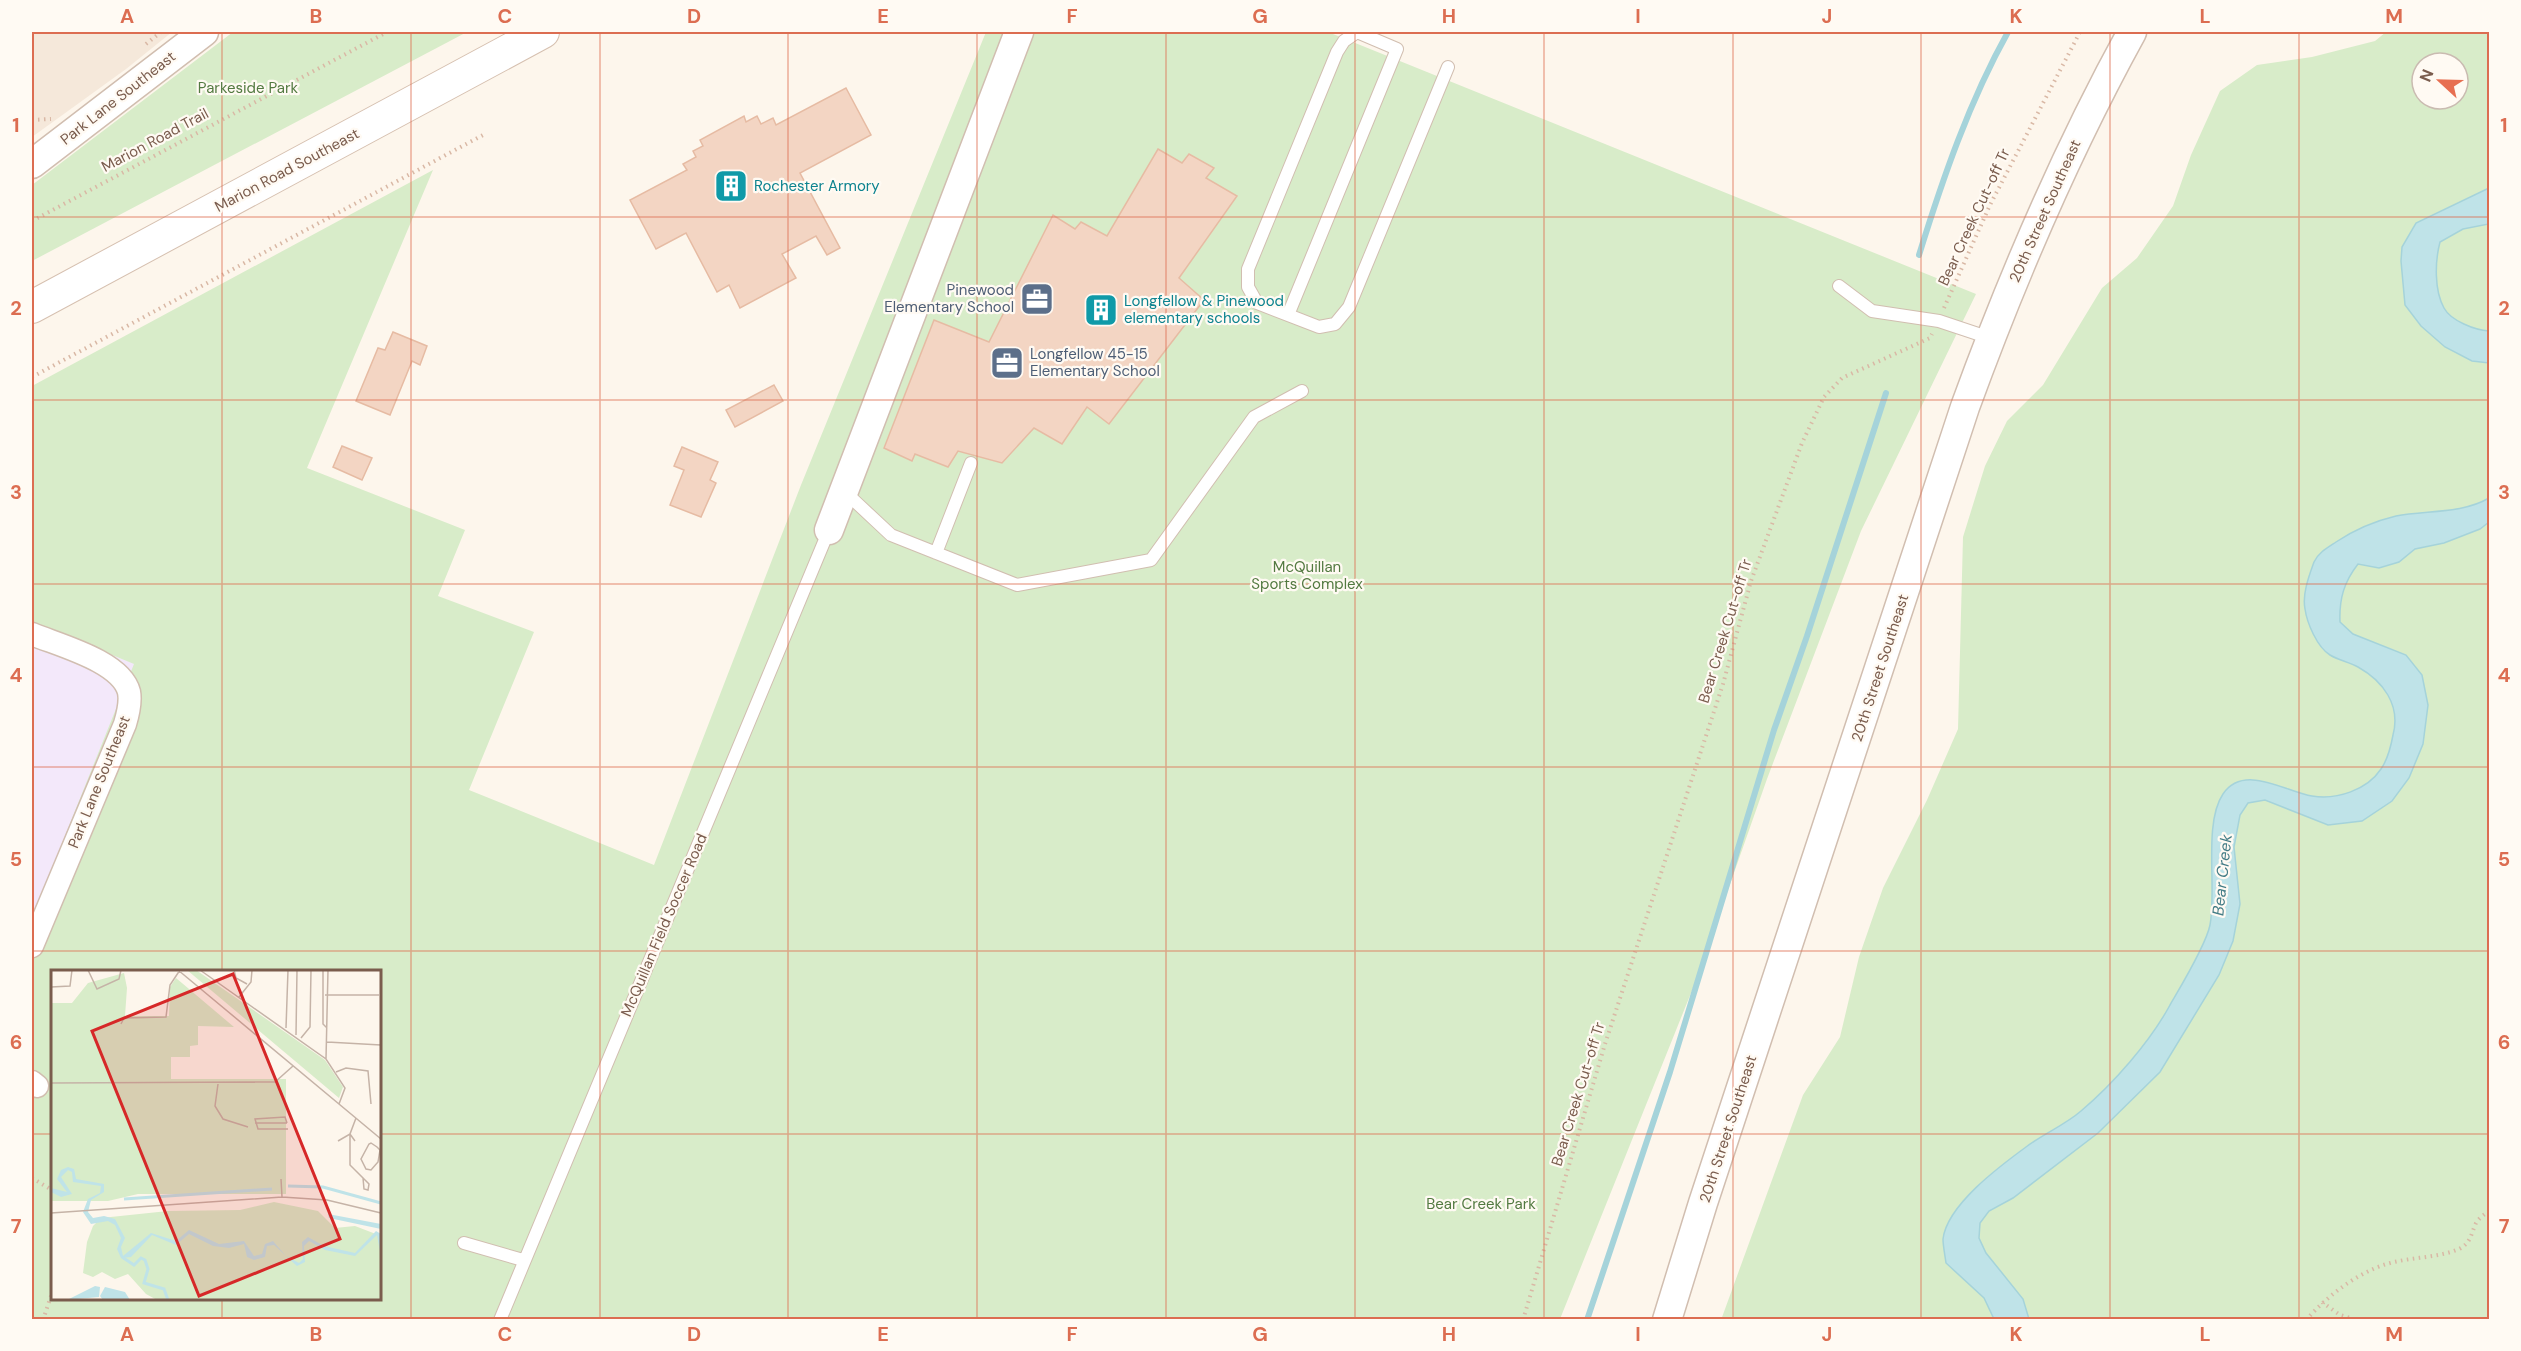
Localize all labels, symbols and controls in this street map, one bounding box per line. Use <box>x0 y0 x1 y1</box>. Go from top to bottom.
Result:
text: A <box>120 3 134 29</box>
text: B <box>310 3 322 29</box>
text: C <box>498 3 512 29</box>
text: D <box>687 3 701 29</box>
text: E <box>877 3 889 29</box>
text: F <box>1066 3 1078 29</box>
text: G <box>1252 3 1268 29</box>
text: H <box>1442 3 1456 29</box>
text: I <box>1635 3 1641 29</box>
text: J <box>1822 3 1832 29</box>
text: K <box>2009 3 2023 29</box>
text: L <box>2199 3 2211 29</box>
text: M <box>2385 3 2403 29</box>
street label: Park Lane Southeast <box>56 47 180 149</box>
north arrow <box>2410 51 2470 111</box>
text: N <box>2415 66 2438 85</box>
park label: Parkeside Park <box>198 78 299 98</box>
street label: Marion Road Trail <box>98 103 212 177</box>
text: 1 <box>12 112 20 138</box>
text: 1 <box>2500 112 2508 138</box>
street label: Marion Road Southeast <box>211 123 363 217</box>
street label: 20th Street Southeast <box>2005 136 2086 286</box>
street label: Bear Creek Cut-off Tr <box>1933 145 2015 289</box>
building icon: Rochester Armory <box>713 168 749 204</box>
place label: Rochester Armory <box>754 176 880 196</box>
place label: Pinewood Elementary School <box>884 280 1014 317</box>
office icon: Pinewood Elementary School <box>1019 281 1055 317</box>
place label: Longfellow & Pinewood elementary schools <box>1124 291 1284 328</box>
building icon: Longfellow & Pinewood elementary schools <box>1083 292 1119 328</box>
text: 2 <box>10 295 22 321</box>
text: 2 <box>2498 295 2510 321</box>
place label: Longfellow 45-15 Elementary School <box>1030 344 1160 381</box>
office icon: Longfellow 45-15 Elementary School <box>989 345 1025 381</box>
text: 3 <box>10 479 22 505</box>
text: 3 <box>2498 479 2510 505</box>
street label: Bear Creek Cut-off Tr <box>1694 556 1757 705</box>
park label: McQuillan Sports Complex <box>1251 557 1363 594</box>
street label: 20th Street Southeast <box>1847 591 1913 744</box>
text: 4 <box>10 662 23 688</box>
text: 4 <box>2498 662 2511 688</box>
street label: Park Lane Southeast <box>63 713 135 851</box>
street label: McQuillan Field Soccer Road <box>616 830 712 1020</box>
water label: Bear Creek <box>2207 832 2237 917</box>
text: 5 <box>10 846 22 872</box>
text: 5 <box>2498 846 2510 872</box>
inset map <box>51 970 381 1300</box>
street label: Bear Creek Cut-off Tr <box>1547 1019 1610 1168</box>
text: 6 <box>10 1029 22 1055</box>
text: 6 <box>2498 1029 2510 1055</box>
street label: 20th Street Southeast <box>1695 1052 1761 1205</box>
park label: Bear Creek Park <box>1426 1194 1536 1214</box>
text: 7 <box>11 1213 22 1239</box>
text: 7 <box>2499 1213 2510 1239</box>
text: A <box>120 1321 134 1347</box>
text: B <box>310 1321 322 1347</box>
text: C <box>498 1321 512 1347</box>
text: D <box>687 1321 701 1347</box>
text: E <box>877 1321 889 1347</box>
text: F <box>1066 1321 1078 1347</box>
text: G <box>1252 1321 1268 1347</box>
text: H <box>1442 1321 1456 1347</box>
text: I <box>1635 1321 1641 1347</box>
text: J <box>1822 1321 1832 1347</box>
text: K <box>2009 1321 2023 1347</box>
text: L <box>2199 1321 2211 1347</box>
text: M <box>2385 1321 2403 1347</box>

